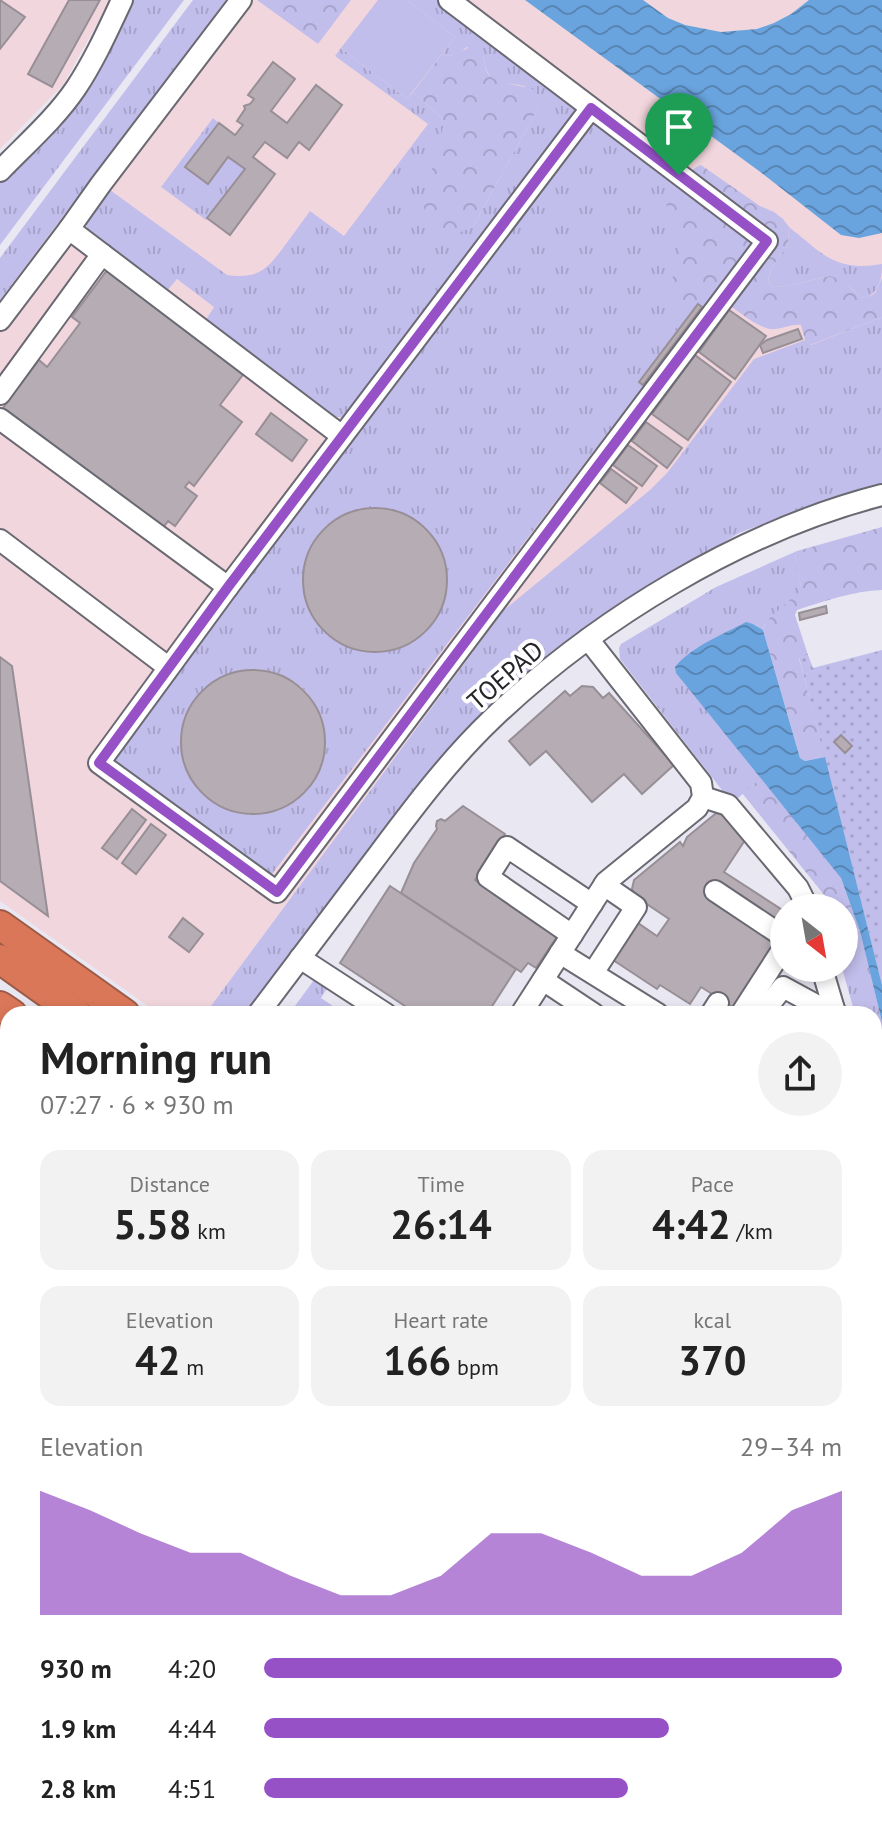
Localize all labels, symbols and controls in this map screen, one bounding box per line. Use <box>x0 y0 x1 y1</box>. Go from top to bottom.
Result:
pin <box>645 93 713 175</box>
icon: arrive <box>657 105 701 149</box>
street label: TOEPAD <box>460 633 550 717</box>
north arrow <box>770 894 858 982</box>
map controls <box>770 894 858 982</box>
text: Morning run <box>40 1029 272 1086</box>
button: share <box>758 1032 842 1116</box>
text: 07:27 · 6 × 930 m <box>40 1088 234 1121</box>
text: Distance <box>129 1170 210 1198</box>
text: Time <box>417 1170 465 1198</box>
text: Pace <box>691 1170 734 1198</box>
text: 5.58 <box>114 1198 191 1250</box>
text: 26:14 <box>390 1198 492 1250</box>
text: 4:42 <box>652 1198 731 1250</box>
text: km <box>191 1217 226 1245</box>
text: /km <box>731 1217 773 1245</box>
text: Elevation <box>126 1306 213 1334</box>
text: Heart rate <box>393 1306 489 1334</box>
text: kcal <box>694 1306 731 1334</box>
text: 42 <box>135 1334 180 1386</box>
text: 166 <box>383 1334 451 1386</box>
text: 370 <box>678 1334 746 1386</box>
text: m <box>180 1353 204 1381</box>
text: bpm <box>451 1353 499 1381</box>
text: Elevation <box>40 1430 144 1463</box>
text: 29–34 m <box>740 1430 842 1463</box>
text: 930 m <box>40 1652 112 1685</box>
text: 4:20 <box>168 1652 216 1685</box>
text: 1.9 km <box>40 1712 116 1745</box>
text: 4:44 <box>168 1712 216 1745</box>
text: 2.8 km <box>40 1772 116 1805</box>
text: 4:51 <box>168 1772 216 1805</box>

